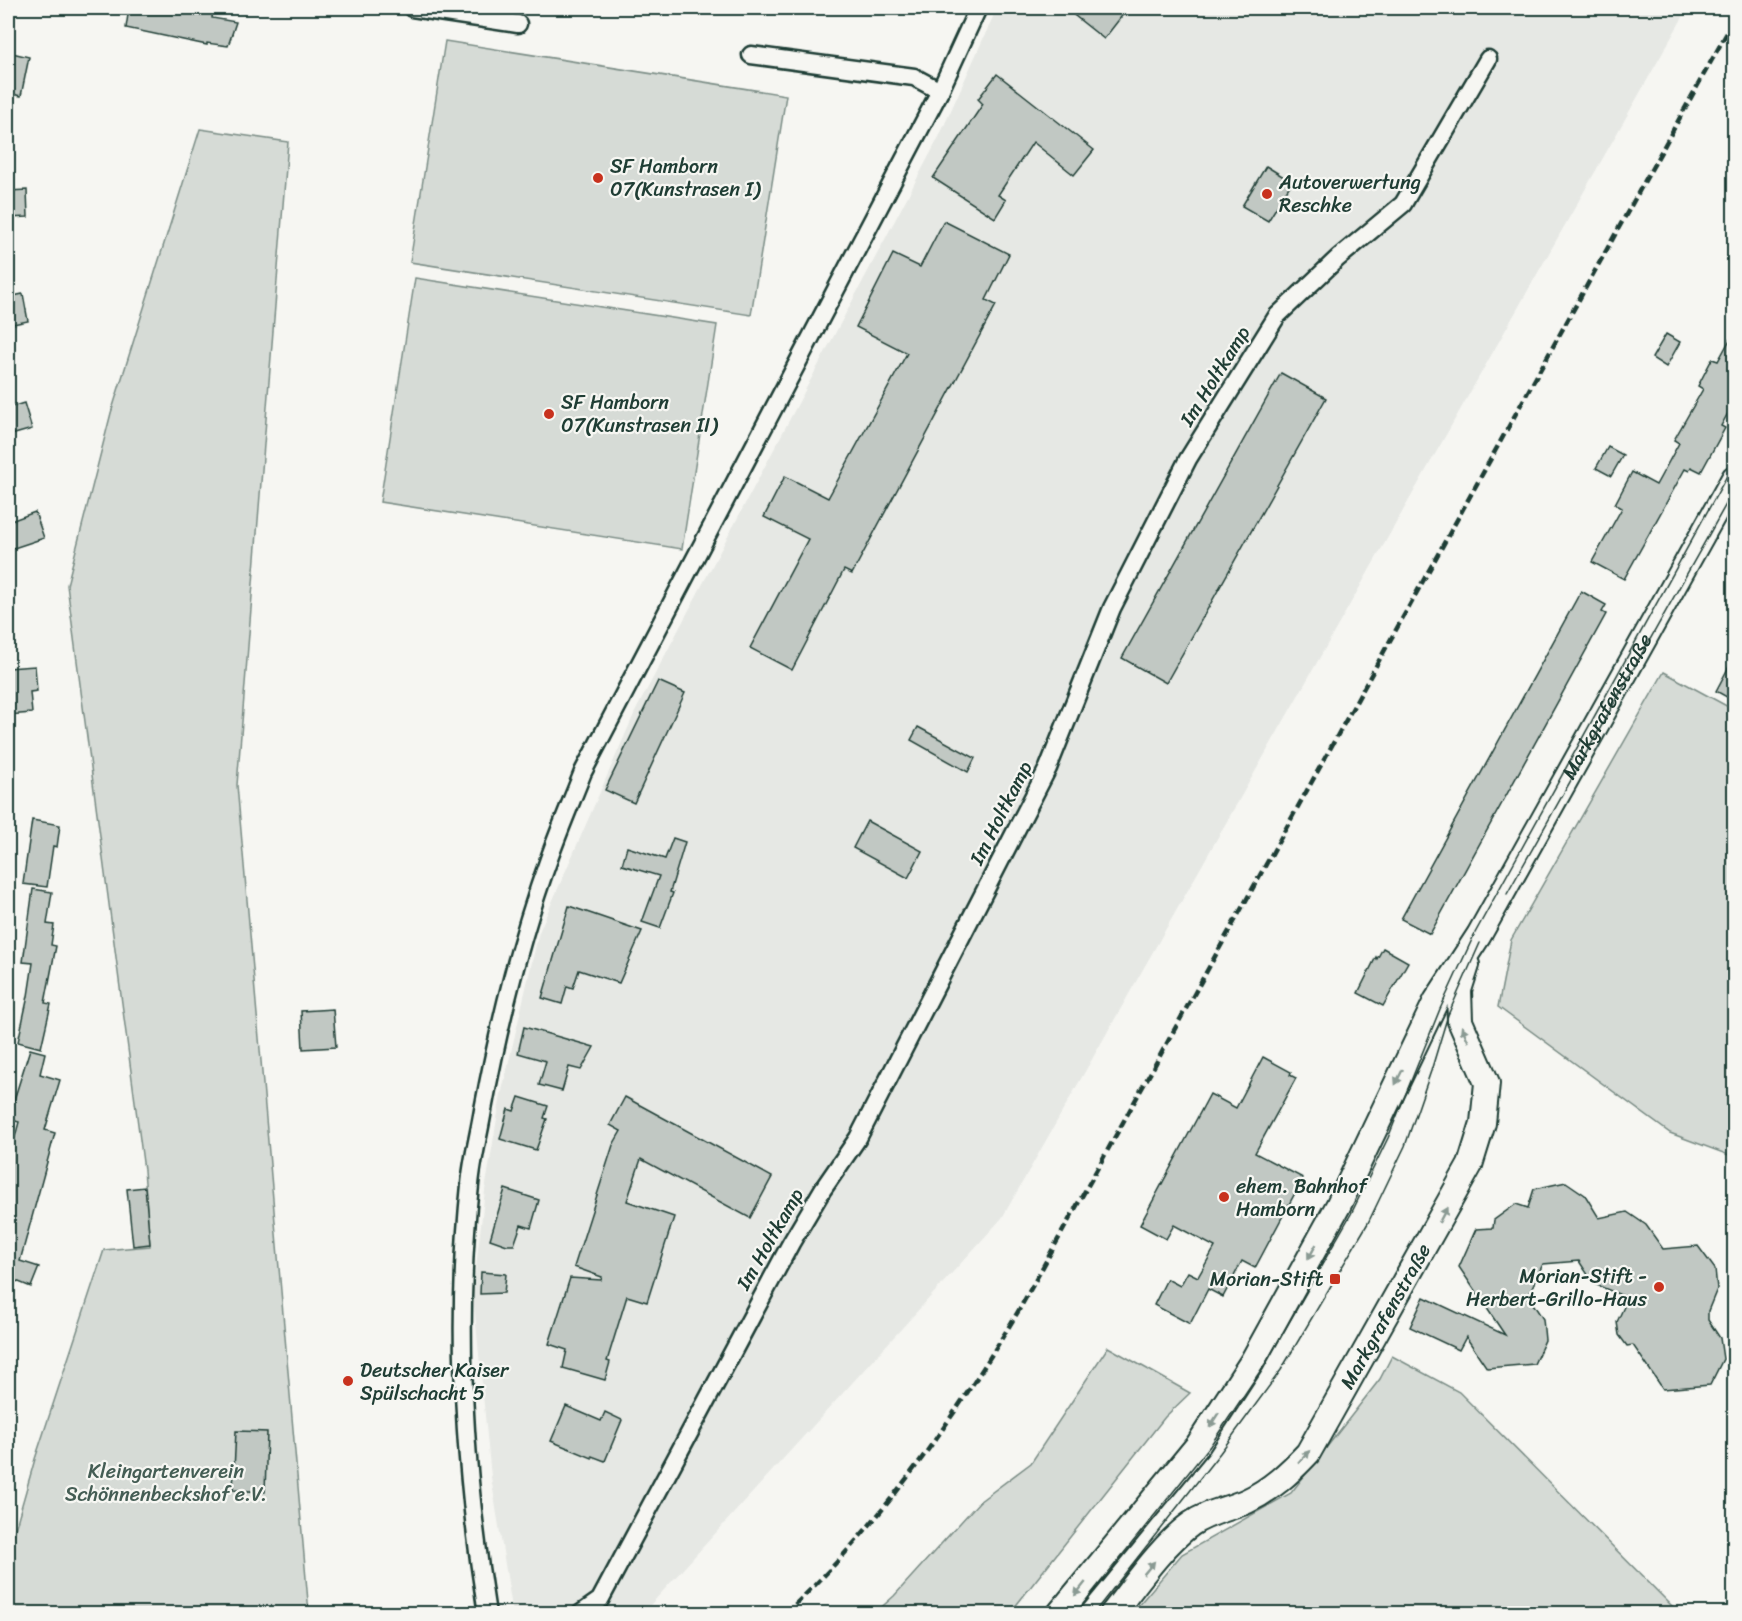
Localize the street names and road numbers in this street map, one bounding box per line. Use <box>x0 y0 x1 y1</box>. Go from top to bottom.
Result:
street label: Im Holtkamp <box>1170 318 1260 434</box>
street label: Markgrafenstraße <box>1552 626 1662 786</box>
street label: Im Holtkamp <box>959 754 1042 872</box>
street label: Im Holtkamp <box>726 1181 814 1298</box>
street label: Markgrafenstraße <box>1330 1236 1440 1396</box>

